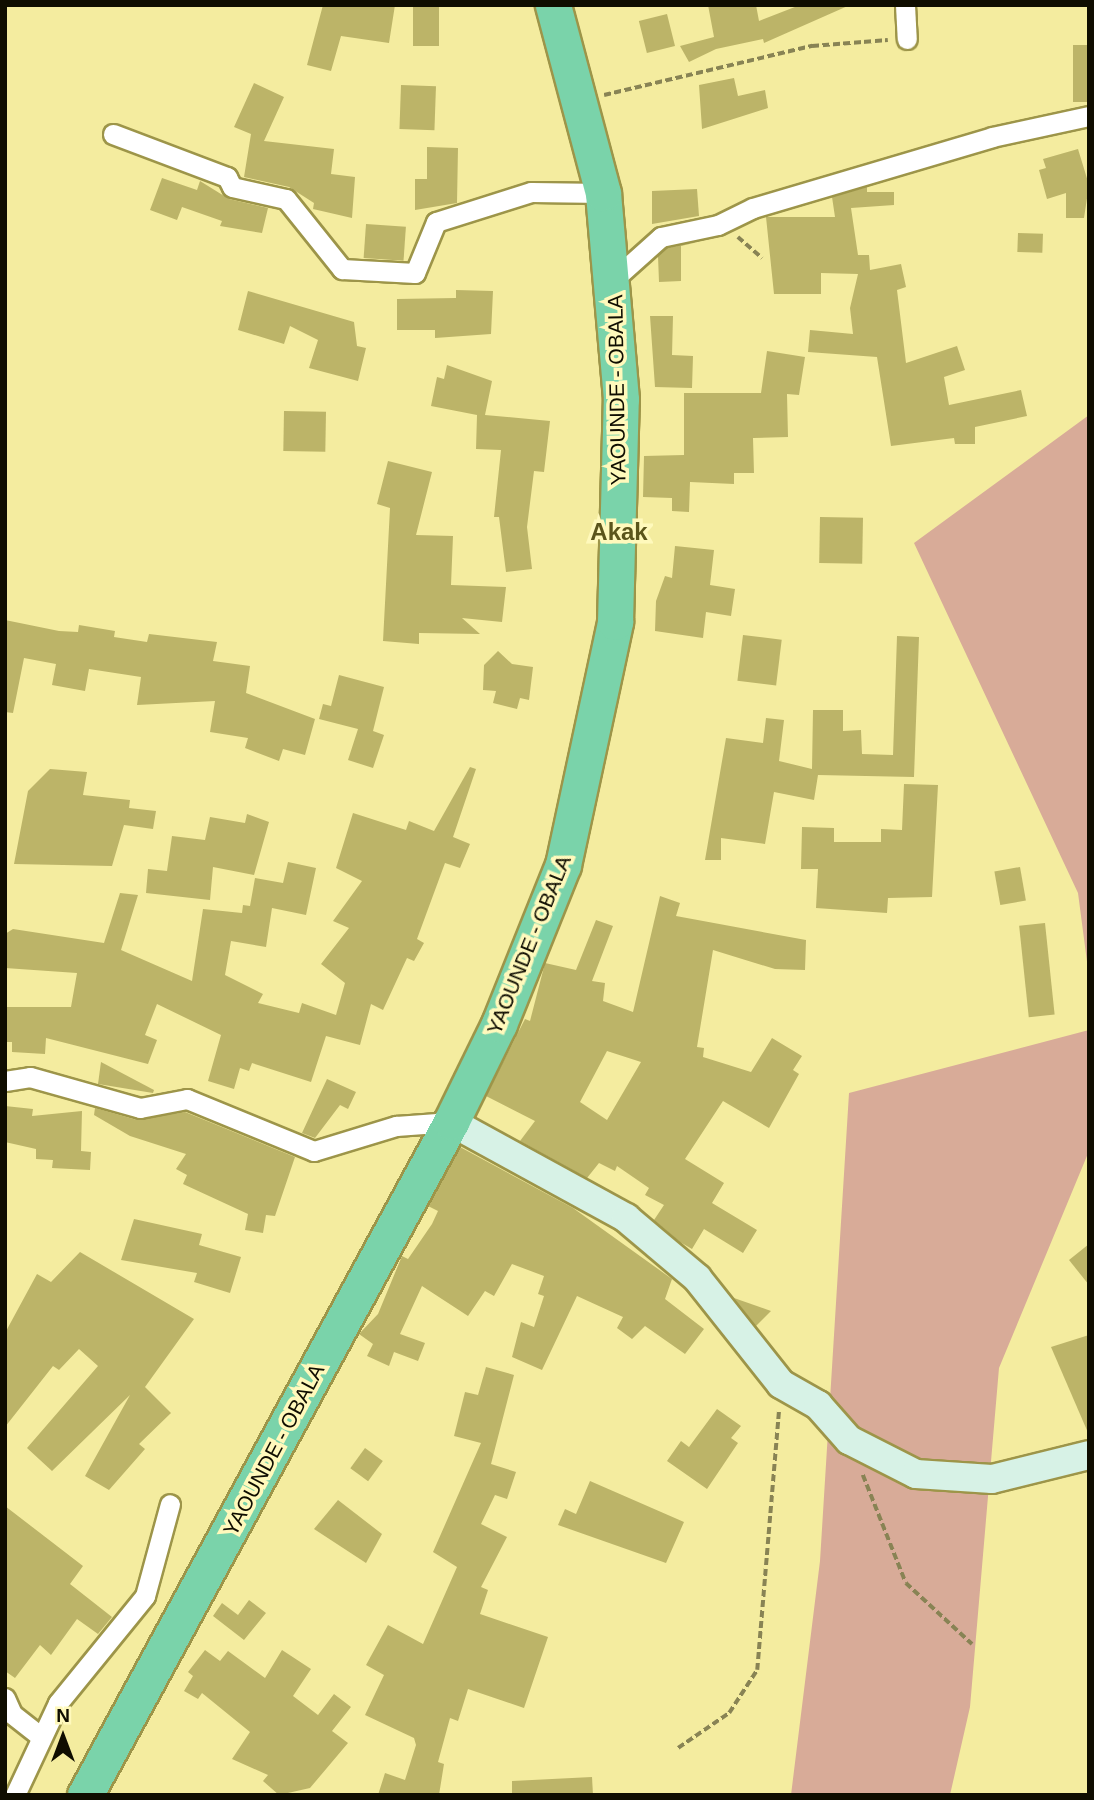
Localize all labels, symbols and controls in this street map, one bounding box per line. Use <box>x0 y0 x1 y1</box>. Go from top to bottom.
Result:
street label: YAOUNDE - OBALA <box>603 294 631 486</box>
district label: Akak <box>590 518 648 546</box>
street label: YAOUNDE - OBALA <box>482 852 576 1038</box>
street label: YAOUNDE - OBALA <box>218 1360 330 1540</box>
north arrow <box>28 1702 98 1772</box>
text: N <box>56 1705 70 1726</box>

